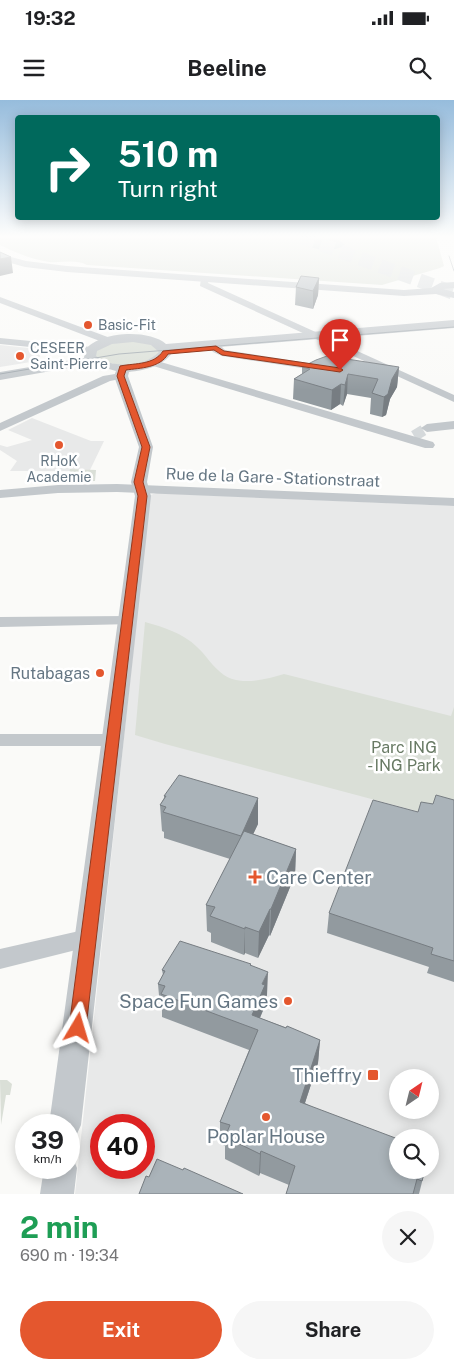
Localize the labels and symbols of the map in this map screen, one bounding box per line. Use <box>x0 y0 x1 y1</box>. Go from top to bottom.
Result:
place label: Basic-Fit <box>98 317 156 333</box>
marker: Basic-Fit <box>82 319 94 331</box>
pin <box>319 319 361 370</box>
place label: CESEER Saint-Pierre <box>30 340 108 372</box>
marker: CESEER Saint-Pierre <box>14 350 26 362</box>
marker: RHoK Academie <box>53 439 65 451</box>
place label: RHoK Academie <box>27 453 91 485</box>
street label: Rue de la Gare - Stationstraat <box>165 464 381 491</box>
place label: Rutabagas <box>10 664 90 683</box>
marker: Rutabagas <box>94 667 106 679</box>
park label: Parc ING - ING Park <box>367 738 441 775</box>
place label: Care Center <box>266 866 372 888</box>
marker: Care Center <box>248 870 262 884</box>
place label: Space Fun Games <box>119 990 278 1012</box>
marker: Space Fun Games <box>282 995 294 1007</box>
position arrow <box>51 1001 103 1053</box>
place label: Thieffry <box>292 1064 362 1086</box>
marker: Thieffry <box>366 1068 380 1082</box>
north arrow <box>389 1069 439 1119</box>
marker: Poplar House <box>260 1111 272 1123</box>
speed limit sign: 40 <box>90 1114 155 1179</box>
place label: Poplar House <box>207 1125 325 1147</box>

